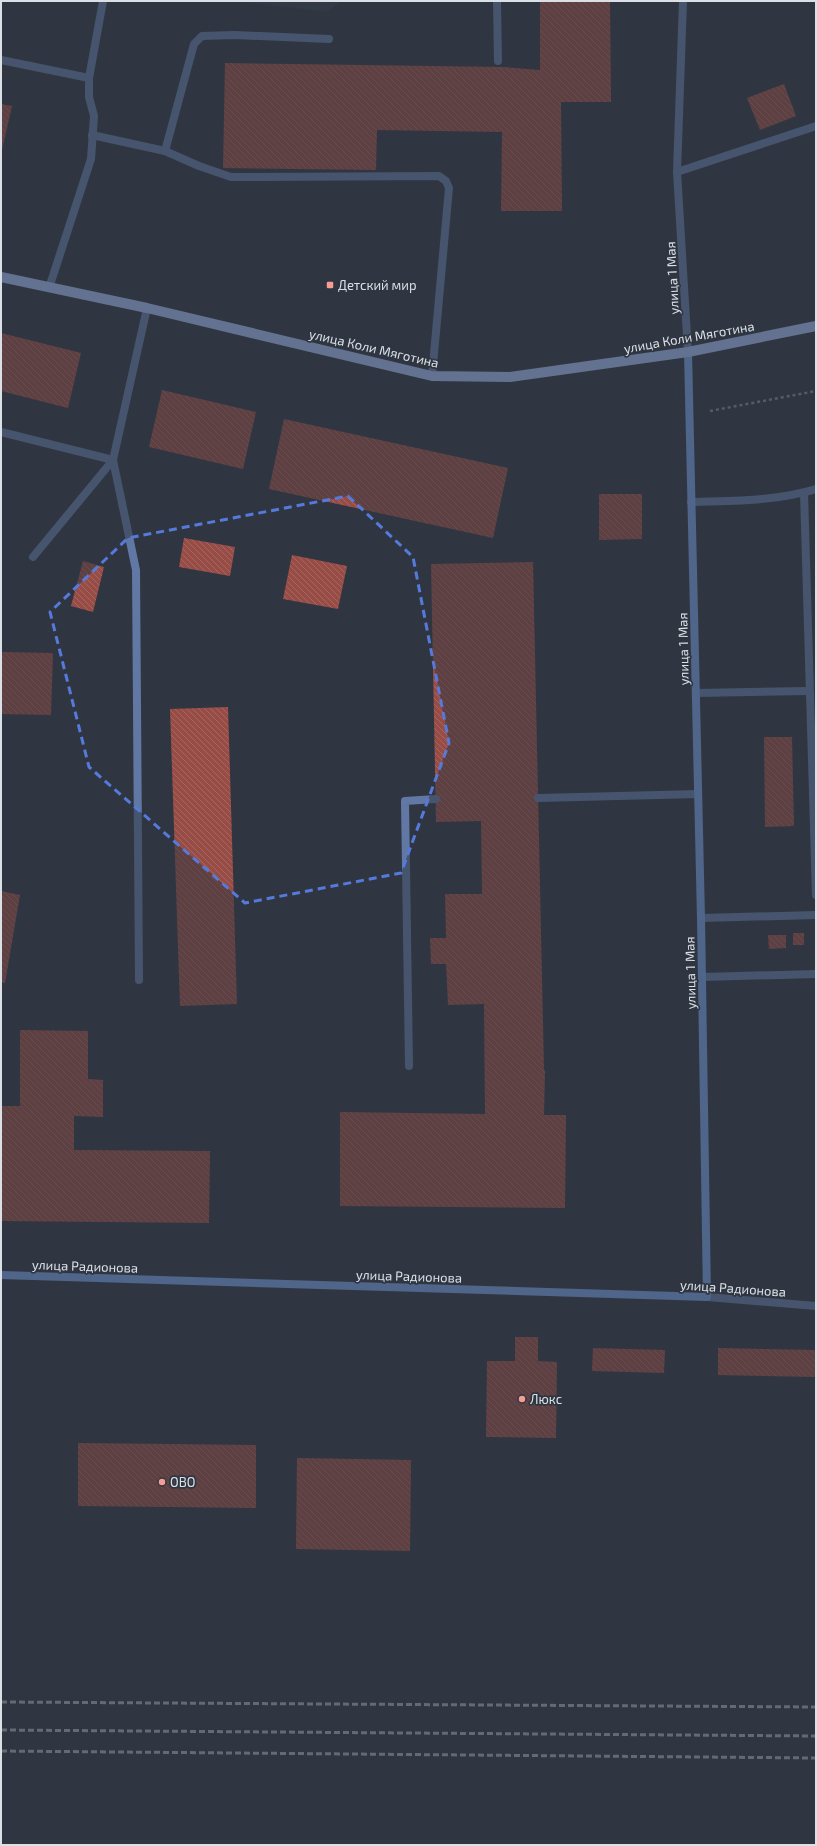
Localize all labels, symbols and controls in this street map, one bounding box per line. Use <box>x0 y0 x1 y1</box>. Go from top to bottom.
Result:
street label: улица 1 Мая <box>662 241 682 315</box>
place label: Детский мир <box>338 277 417 293</box>
marker: Детский мир <box>325 280 335 290</box>
street label: улица Коли Мяготина <box>622 318 756 356</box>
street label: улица Коли Мяготина <box>308 325 440 371</box>
street label: улица 1 Мая <box>674 612 692 686</box>
street label: улица 1 Мая <box>681 936 699 1010</box>
street label: улица Радионова <box>32 1256 138 1276</box>
street label: улица Радионова <box>356 1266 462 1286</box>
street label: улица Радионова <box>680 1276 786 1300</box>
place label: Люкс <box>530 1391 562 1407</box>
marker: Люкс <box>517 1394 527 1404</box>
place label: OBO <box>170 1474 195 1490</box>
marker: OBO <box>157 1477 167 1487</box>

